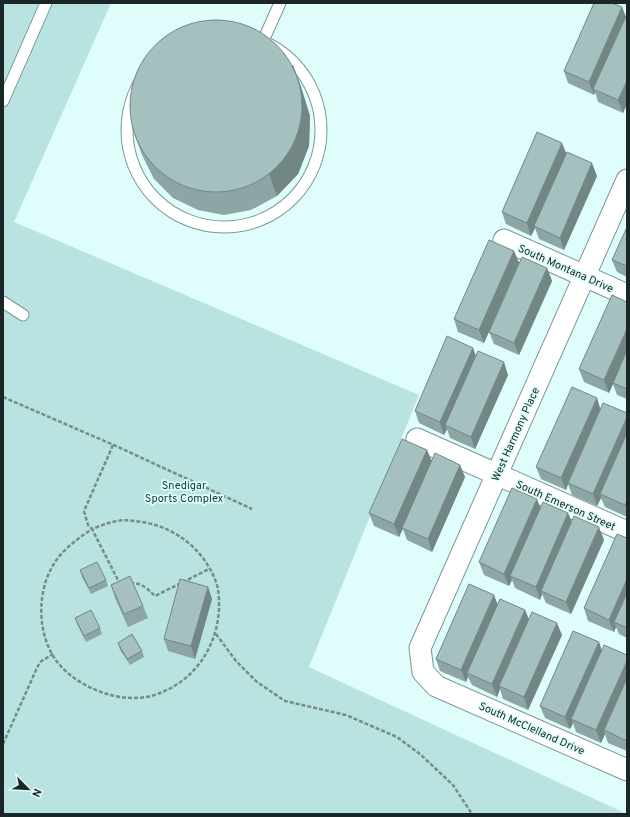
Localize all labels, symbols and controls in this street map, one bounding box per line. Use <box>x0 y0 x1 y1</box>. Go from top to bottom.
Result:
street label: South Montana Drive <box>516 242 616 296</box>
street label: West Harmony Place <box>489 385 543 484</box>
street label: South Emerson Street <box>513 478 618 534</box>
park label: Snedigar Sports Complex <box>145 479 224 506</box>
street label: South McClelland Drive <box>476 699 587 759</box>
north arrow <box>8 769 48 809</box>
text: N <box>28 786 44 799</box>

